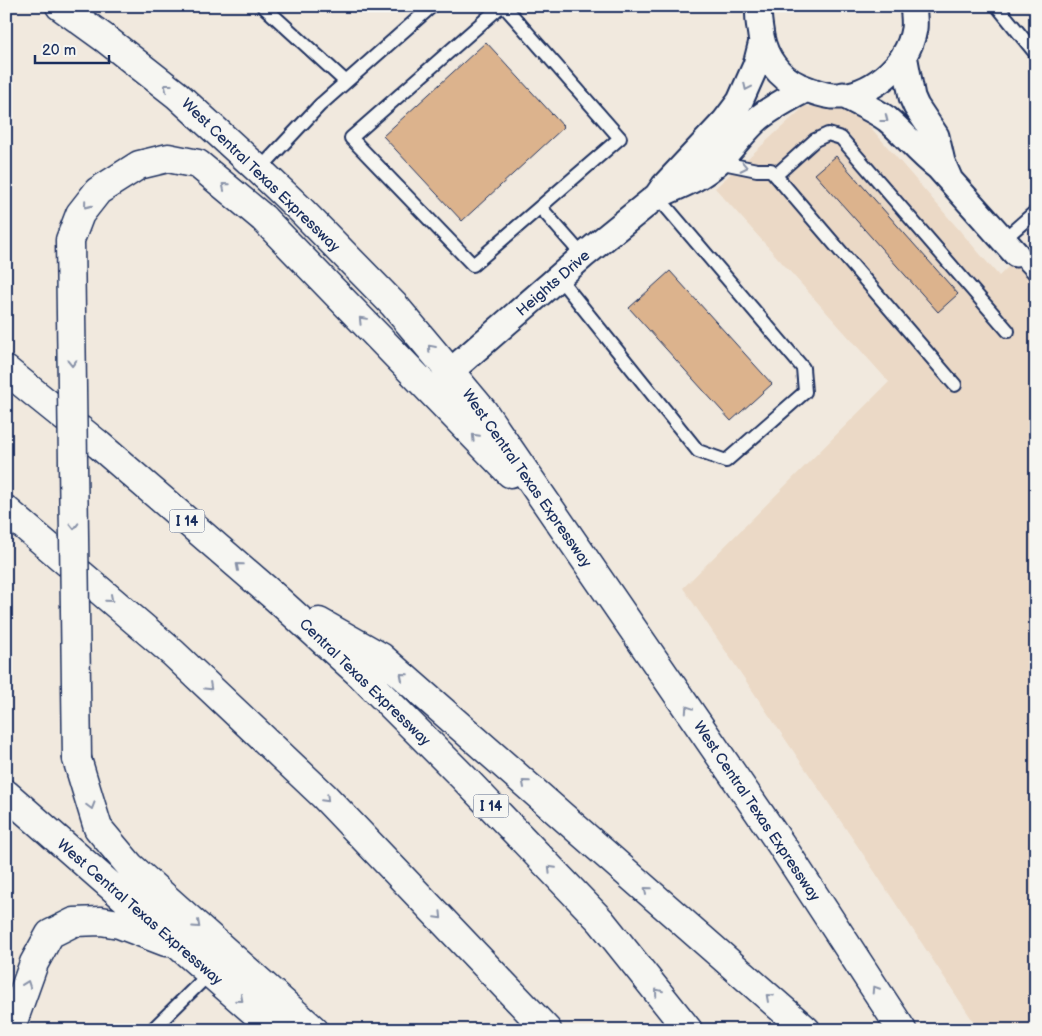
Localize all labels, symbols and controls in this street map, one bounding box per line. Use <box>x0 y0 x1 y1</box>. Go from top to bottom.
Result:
scale bar <box>35 32 109 64</box>
text: 20 m <box>42 41 76 60</box>
one-way arrow <box>743 82 753 91</box>
one-way arrow <box>163 84 172 93</box>
street label: West Central Texas Expressway <box>177 94 344 256</box>
one-way arrow <box>879 113 888 121</box>
one-way arrow <box>740 161 749 172</box>
one-way arrow <box>222 183 231 192</box>
one-way arrow <box>84 199 92 208</box>
street label: Heights Drive <box>513 246 594 321</box>
one-way arrow <box>359 317 368 326</box>
one-way arrow <box>428 345 437 354</box>
one-way arrow <box>67 360 77 368</box>
street label: West Central Texas Expressway <box>458 385 596 571</box>
one-way arrow <box>472 434 481 443</box>
road number: I 14 <box>170 510 204 532</box>
one-way arrow <box>69 522 79 530</box>
one-way arrow <box>236 563 245 572</box>
one-way arrow <box>104 593 113 602</box>
street label: Central Texas Expressway <box>295 615 435 750</box>
one-way arrow <box>399 673 408 682</box>
one-way arrow <box>203 681 212 690</box>
one-way arrow <box>685 705 694 714</box>
street label: West Central Texas Expressway <box>689 718 824 905</box>
one-way arrow <box>522 780 531 789</box>
one-way arrow <box>321 793 330 802</box>
road number: I 14 <box>474 794 508 818</box>
one-way arrow <box>86 802 96 810</box>
street label: West Central Texas Expressway <box>53 835 227 990</box>
one-way arrow <box>548 866 557 875</box>
one-way arrow <box>644 887 653 896</box>
one-way arrow <box>433 911 442 920</box>
one-way arrow <box>192 920 201 929</box>
one-way arrow <box>21 980 31 989</box>
one-way arrow <box>872 985 881 995</box>
one-way arrow <box>655 989 663 998</box>
one-way arrow <box>234 993 243 1002</box>
one-way arrow <box>766 994 775 1003</box>

